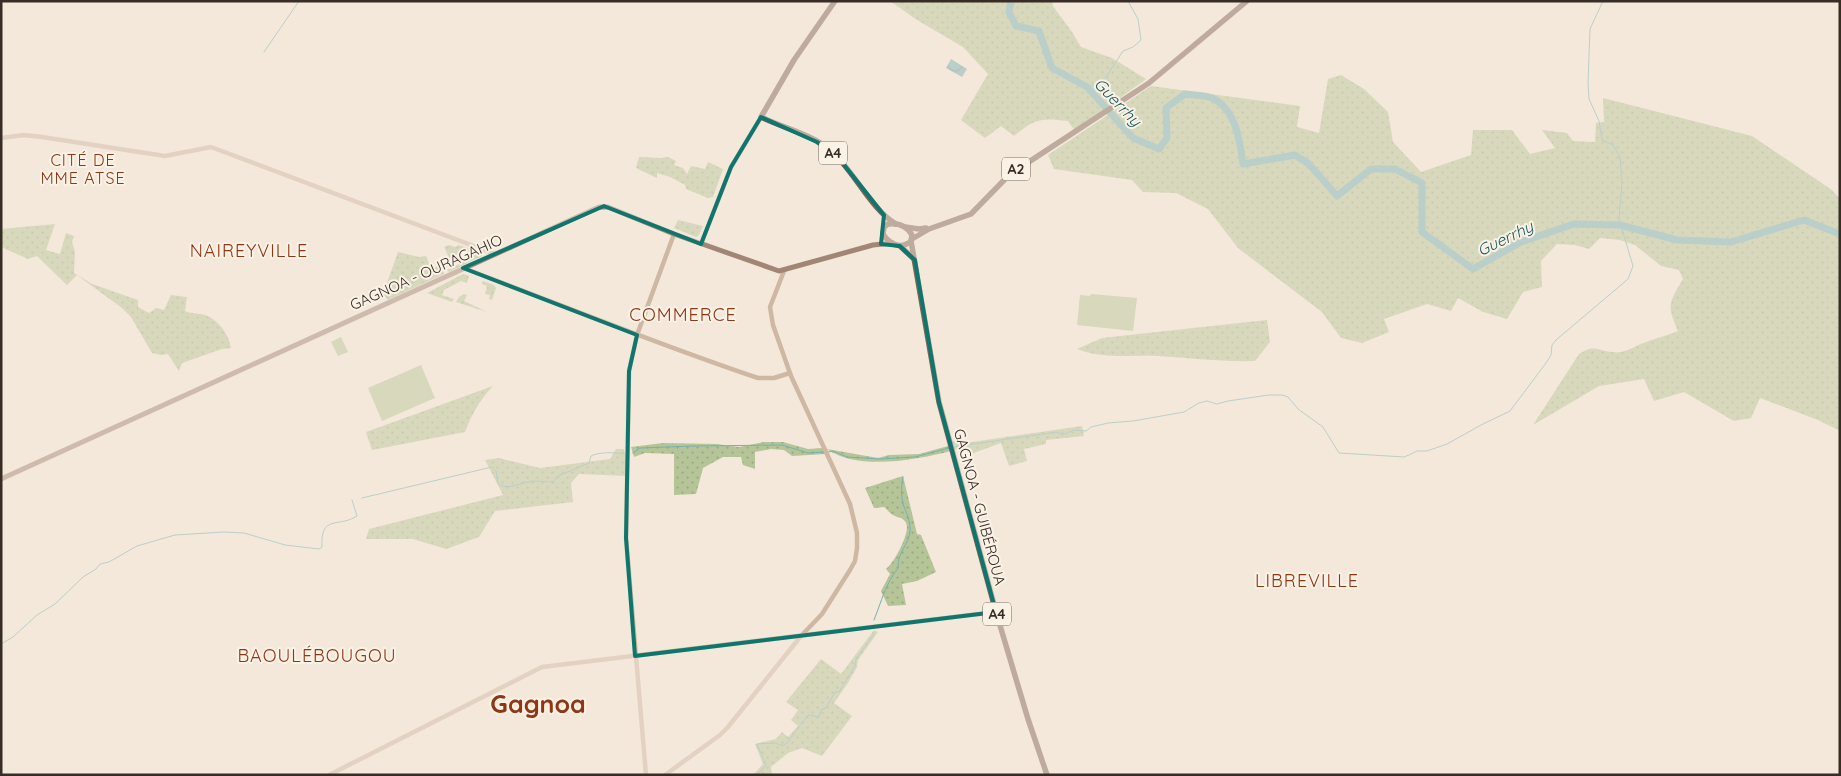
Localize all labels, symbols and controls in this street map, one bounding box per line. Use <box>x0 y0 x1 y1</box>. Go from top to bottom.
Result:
water label: Guerrhy <box>1090 74 1147 131</box>
road number: A4 <box>819 142 847 164</box>
district label: CITÉ DE MME ATSE <box>40 150 126 188</box>
road number: A2 <box>1002 157 1030 180</box>
water label: Guerrhy <box>1474 216 1537 260</box>
street label: GAGNOA - OURAGAHIO <box>347 230 505 314</box>
district label: NAIREYVILLE <box>190 239 308 262</box>
district label: COMMERCE <box>629 303 737 326</box>
street label: GAGNOA - GUIBÉROUA <box>950 427 1010 588</box>
district label: LIBREVILLE <box>1255 569 1359 592</box>
road number: A4 <box>983 602 1011 626</box>
district label: BAOULÉBOUGOU <box>237 644 397 667</box>
district label: Gagnoa <box>490 688 586 719</box>

